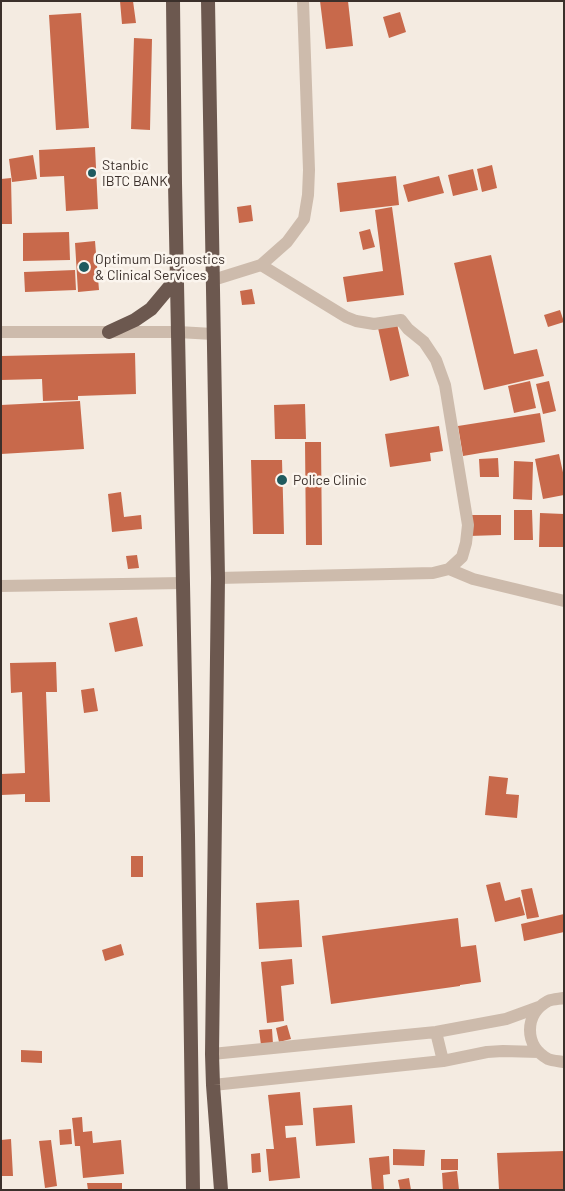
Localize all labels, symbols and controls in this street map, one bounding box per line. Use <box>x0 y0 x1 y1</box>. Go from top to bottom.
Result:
place label: Stanbic IBTC BANK <box>102 157 168 190</box>
marker: Stanbic IBTC BANK <box>86 167 98 179</box>
place label: Optimum Diagnostics & Clinical Services <box>95 251 225 284</box>
marker: Optimum Diagnostics & Clinical Services <box>77 260 91 274</box>
place label: Police Clinic <box>293 472 367 488</box>
marker: Police Clinic <box>275 473 289 487</box>

